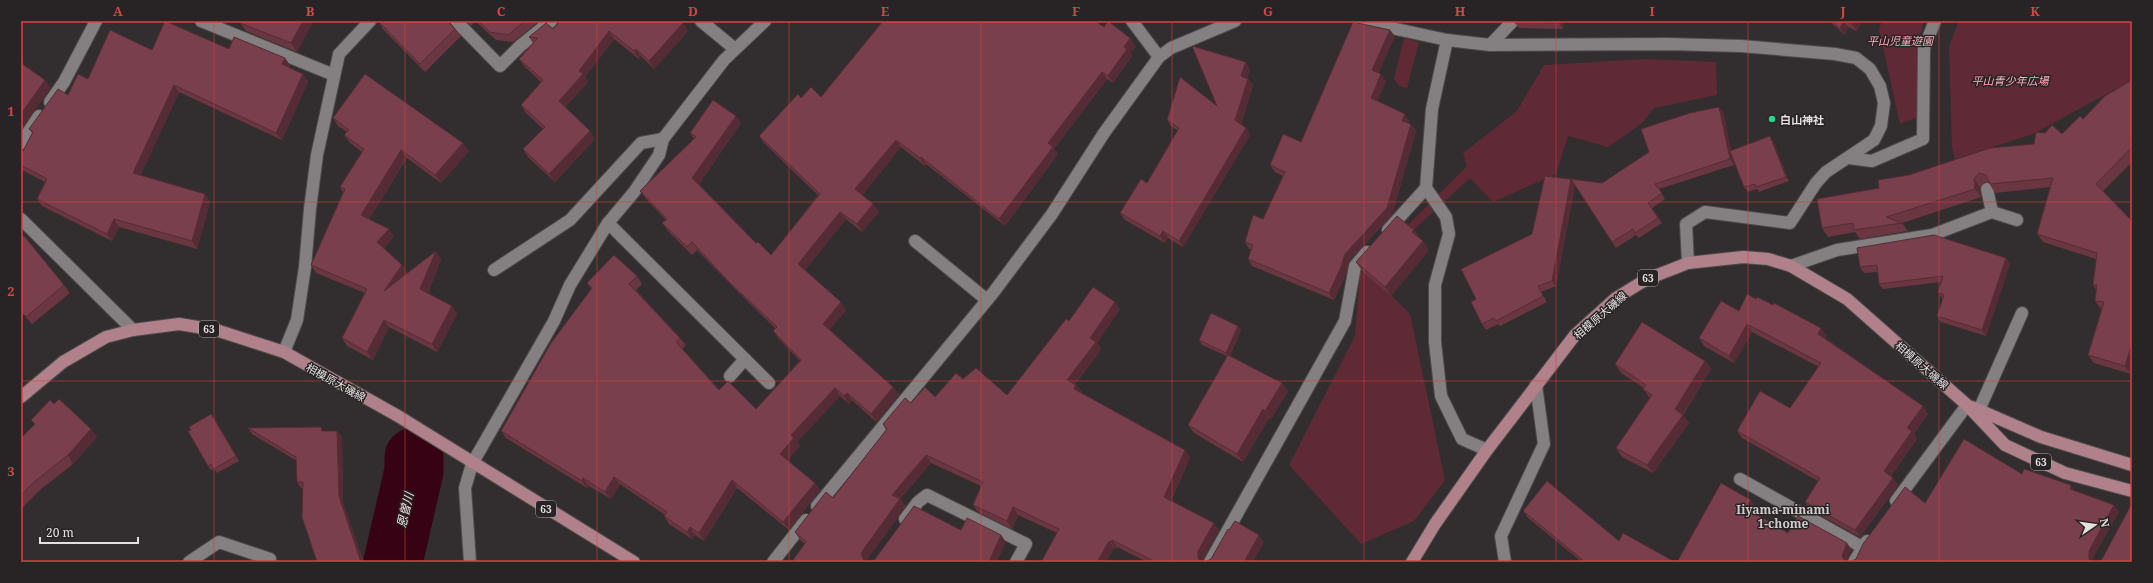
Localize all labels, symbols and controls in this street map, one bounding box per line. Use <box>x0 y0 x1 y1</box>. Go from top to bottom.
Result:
text: A <box>113 2 123 20</box>
text: B <box>306 2 315 20</box>
text: C <box>497 2 506 20</box>
text: D <box>688 2 698 20</box>
text: E <box>881 2 890 20</box>
text: F <box>1072 2 1080 20</box>
text: G <box>1263 2 1273 20</box>
text: H <box>1455 2 1466 20</box>
text: I <box>1649 2 1655 20</box>
text: J <box>1839 2 1846 20</box>
text: K <box>2030 2 2040 20</box>
park label: 平山児童遊園 <box>1867 33 1935 48</box>
park label: 平山青少年広場 <box>1972 73 2050 88</box>
text: 1 <box>7 102 15 120</box>
place label: 白山神社 <box>1780 112 1824 127</box>
marker: 白山神社 <box>1767 114 1777 124</box>
road number: 63 <box>1638 270 1658 286</box>
text: 2 <box>7 282 15 300</box>
street label: 相模原大磯線 <box>1570 288 1630 342</box>
road number: 63 <box>199 321 219 337</box>
street label: 相模原大磯線 <box>1892 338 1952 392</box>
street label: 相模原大磯線 <box>304 359 368 405</box>
road number: 63 <box>2031 454 2051 470</box>
text: 3 <box>7 462 15 480</box>
water label: 恩曽川 <box>393 489 418 529</box>
road number: 63 <box>536 501 556 517</box>
district label: Iiyama-minami 1-chome <box>1736 501 1830 532</box>
north arrow <box>2075 505 2115 545</box>
text: N <box>2097 517 2114 529</box>
scale bar <box>40 519 138 545</box>
text: 20 m <box>46 524 74 541</box>

